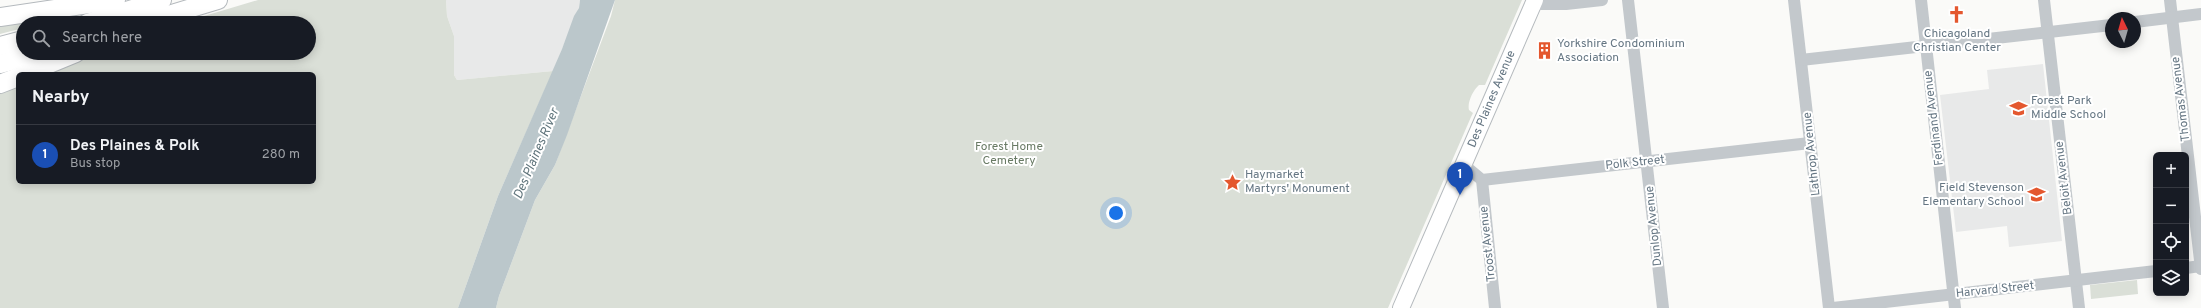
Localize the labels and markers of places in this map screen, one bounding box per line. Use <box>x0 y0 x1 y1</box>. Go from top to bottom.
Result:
church icon: Chicagoland Christian Center <box>1947 5 1967 25</box>
place label: Chicagoland Christian Center <box>1913 26 2001 56</box>
place label: Yorkshire Condominium Association <box>1557 36 1685 66</box>
building icon: Yorkshire Condominium Association <box>1534 41 1554 61</box>
place label: Forest Park Middle School <box>2031 93 2106 123</box>
school or university icon: Forest Park Middle School <box>2008 98 2028 118</box>
pin: 1 <box>1447 162 1473 195</box>
place label: Haymarket Martyrs' Monument <box>1245 167 1350 197</box>
place icon: Haymarket Martyrs' Monument <box>1222 172 1242 192</box>
place label: Field Stevenson Elementary School <box>1922 180 2024 210</box>
school or university icon: Field Stevenson Elementary School <box>2027 185 2047 205</box>

